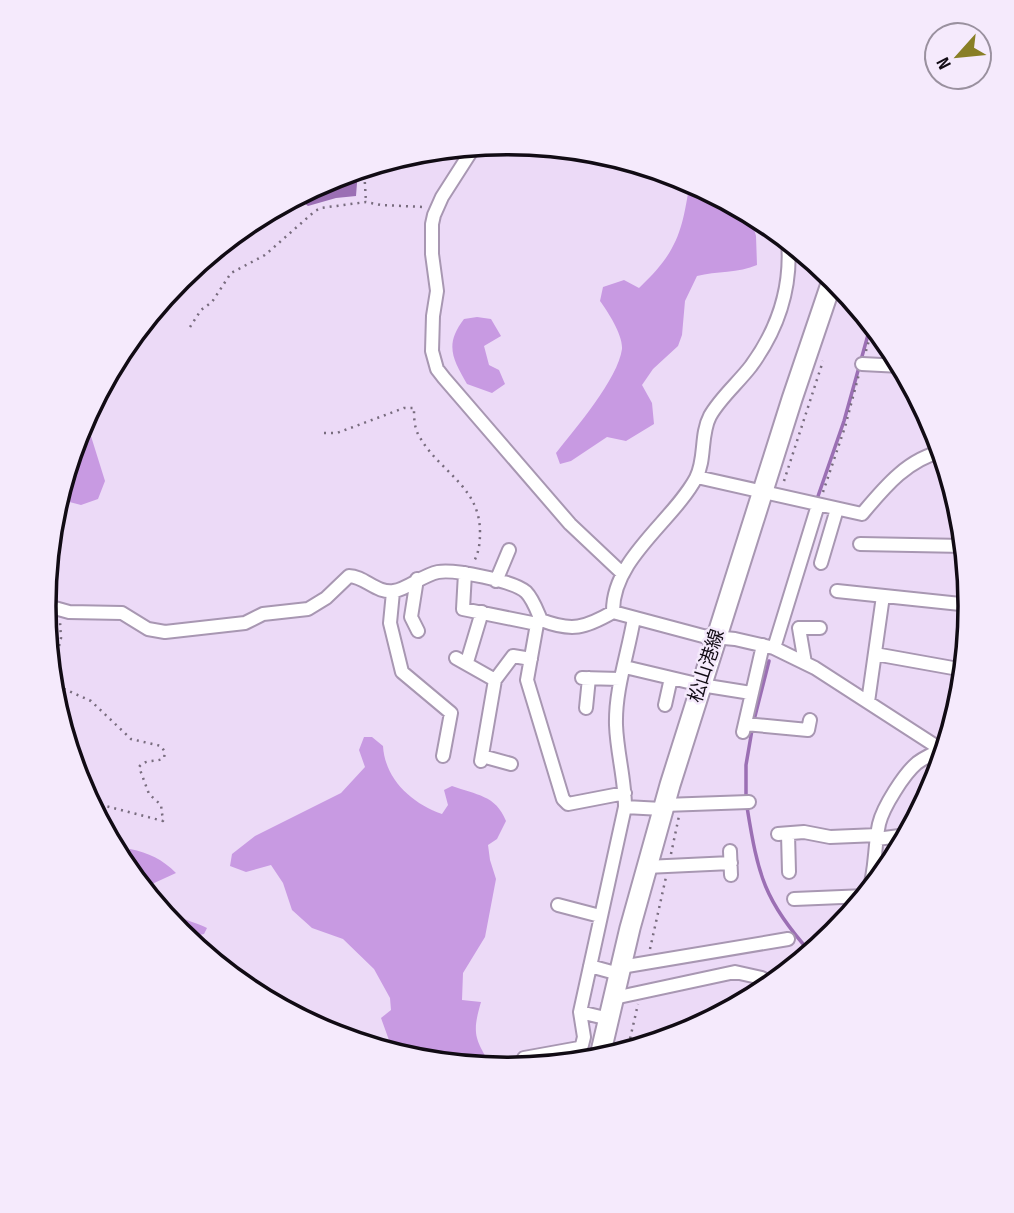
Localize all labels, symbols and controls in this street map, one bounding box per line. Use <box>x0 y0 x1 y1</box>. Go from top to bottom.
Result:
north arrow <box>923 21 993 91</box>
text: N <box>932 53 957 73</box>
street label: 松山港線 <box>684 626 730 706</box>

